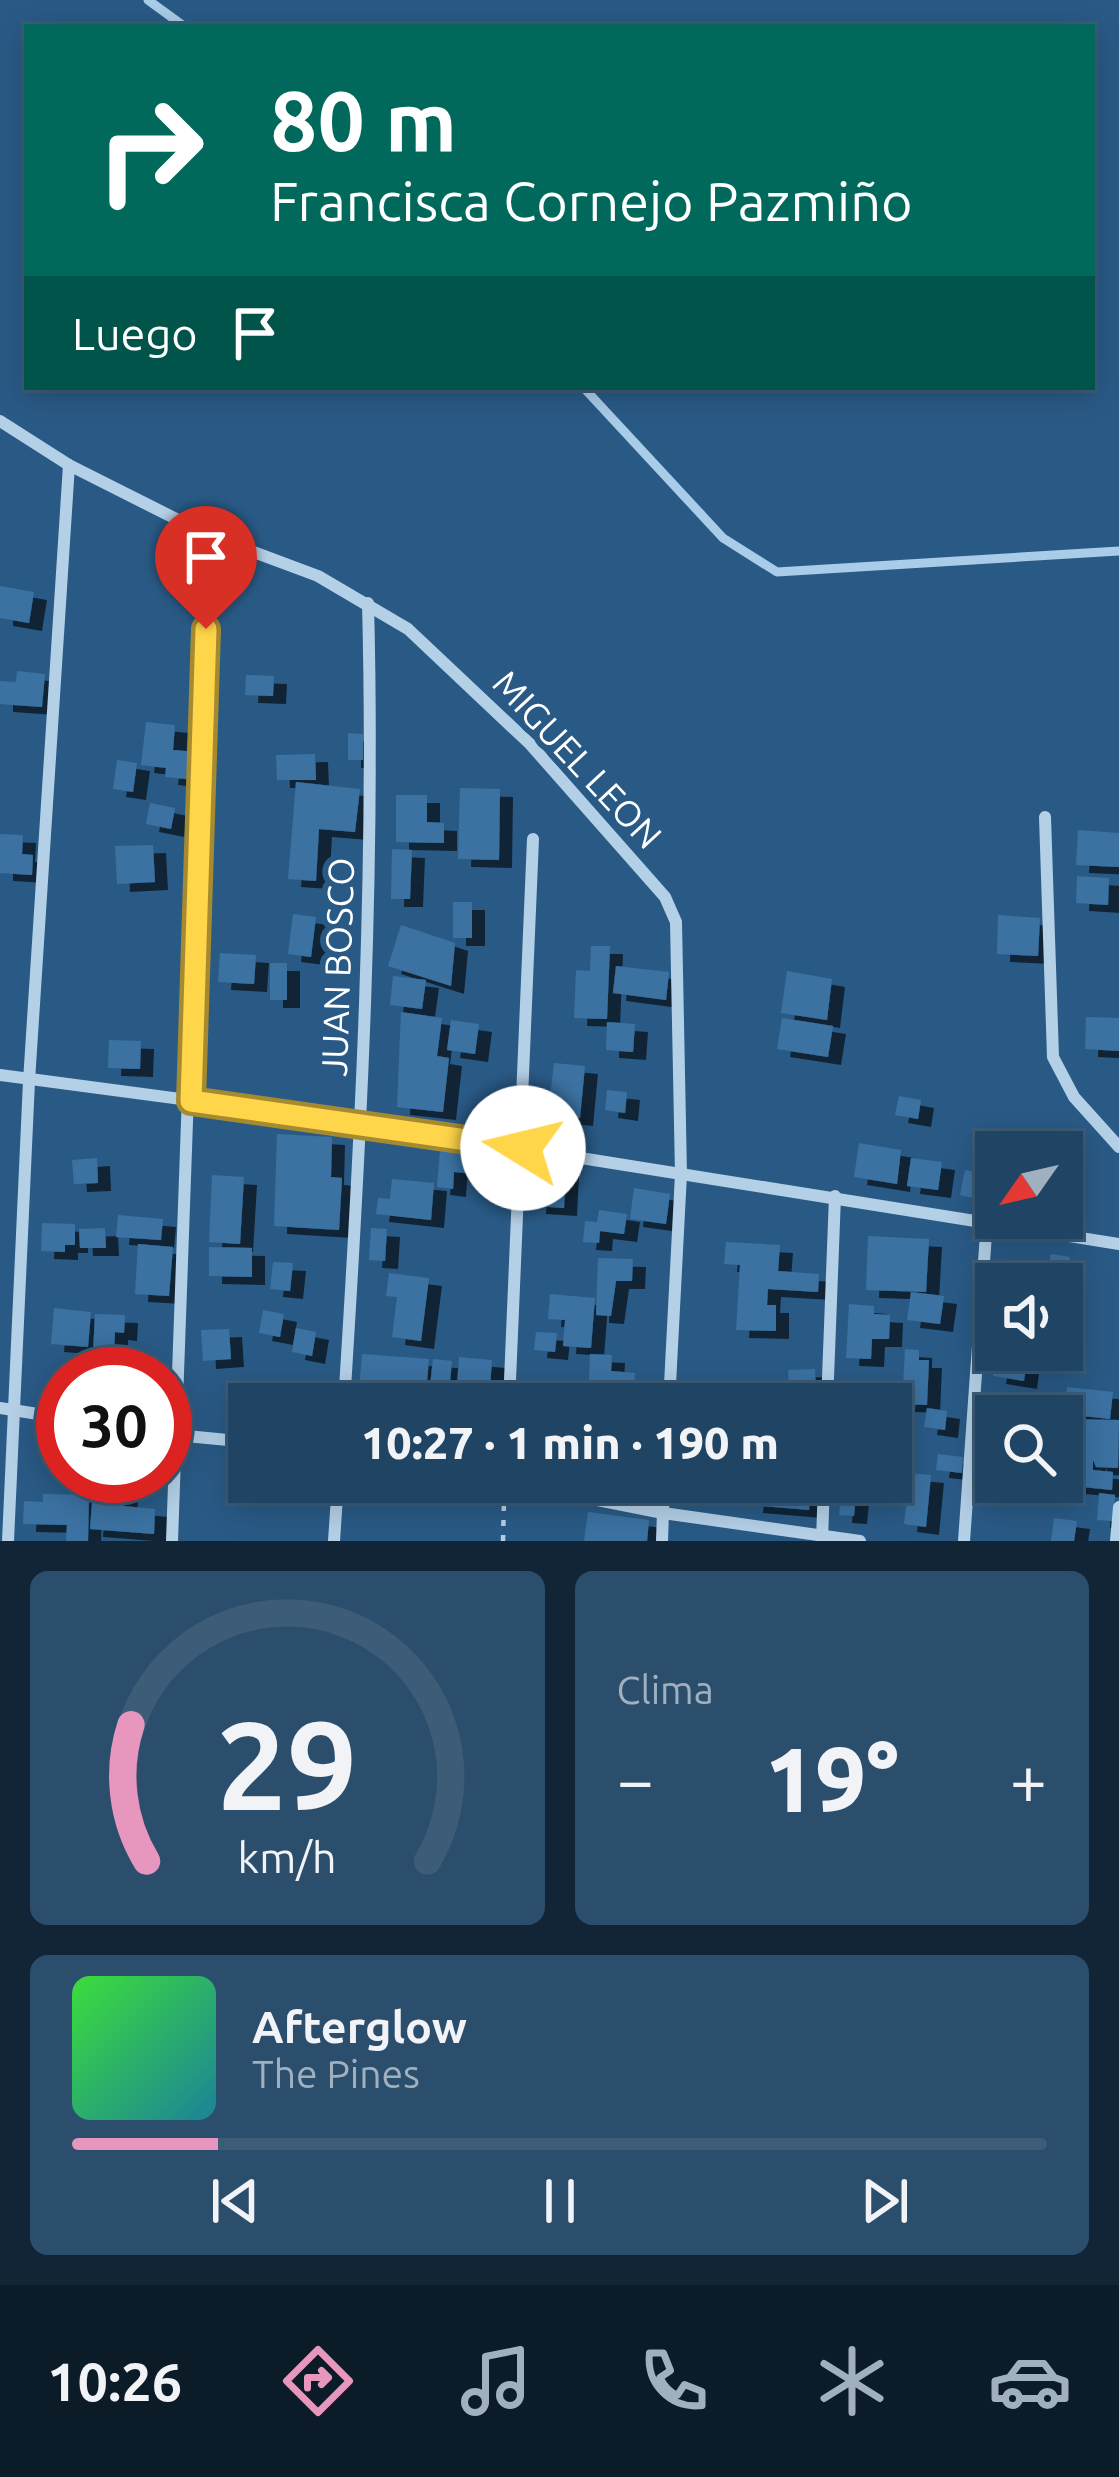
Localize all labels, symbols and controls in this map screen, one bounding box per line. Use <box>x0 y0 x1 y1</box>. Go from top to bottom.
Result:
icon: right <box>72 72 228 228</box>
text: 80 m <box>270 73 457 167</box>
text: Francisca Cornejo Pazmiño <box>270 171 913 231</box>
icon: arrive <box>222 300 288 366</box>
text: Luego <box>72 308 198 359</box>
pin <box>155 506 257 629</box>
icon: arrive <box>173 524 239 590</box>
street label: MIGUEL LEON <box>486 662 670 856</box>
street label: JUAN BOSCO <box>313 857 361 1077</box>
position arrow <box>460 1085 586 1211</box>
north arrow <box>975 1131 1083 1239</box>
map controls <box>975 1131 1083 1503</box>
button: sound <box>975 1263 1083 1371</box>
speed limit sign: 30 <box>36 1347 192 1503</box>
button: search <box>975 1395 1083 1503</box>
text: 10:27 · 1 min · 190 m <box>361 1417 779 1468</box>
text: Clima <box>617 1668 714 1711</box>
text: 29 <box>217 1694 358 1834</box>
text: 19° <box>765 1728 899 1829</box>
text: − <box>617 1742 654 1816</box>
text: + <box>1010 1742 1047 1816</box>
text: km/h <box>238 1833 337 1881</box>
text: Afterglow <box>252 2001 467 2052</box>
text: The Pines <box>252 2052 420 2095</box>
icon: previous <box>202 2168 268 2234</box>
icon: pause <box>527 2168 593 2234</box>
icon: next <box>852 2168 918 2234</box>
icon: directions <box>276 2339 360 2423</box>
icon: music <box>454 2339 538 2423</box>
icon: phone <box>632 2339 716 2423</box>
icon: climate <box>810 2339 894 2423</box>
icon: car <box>988 2339 1072 2423</box>
text: 10:26 <box>47 2351 182 2411</box>

